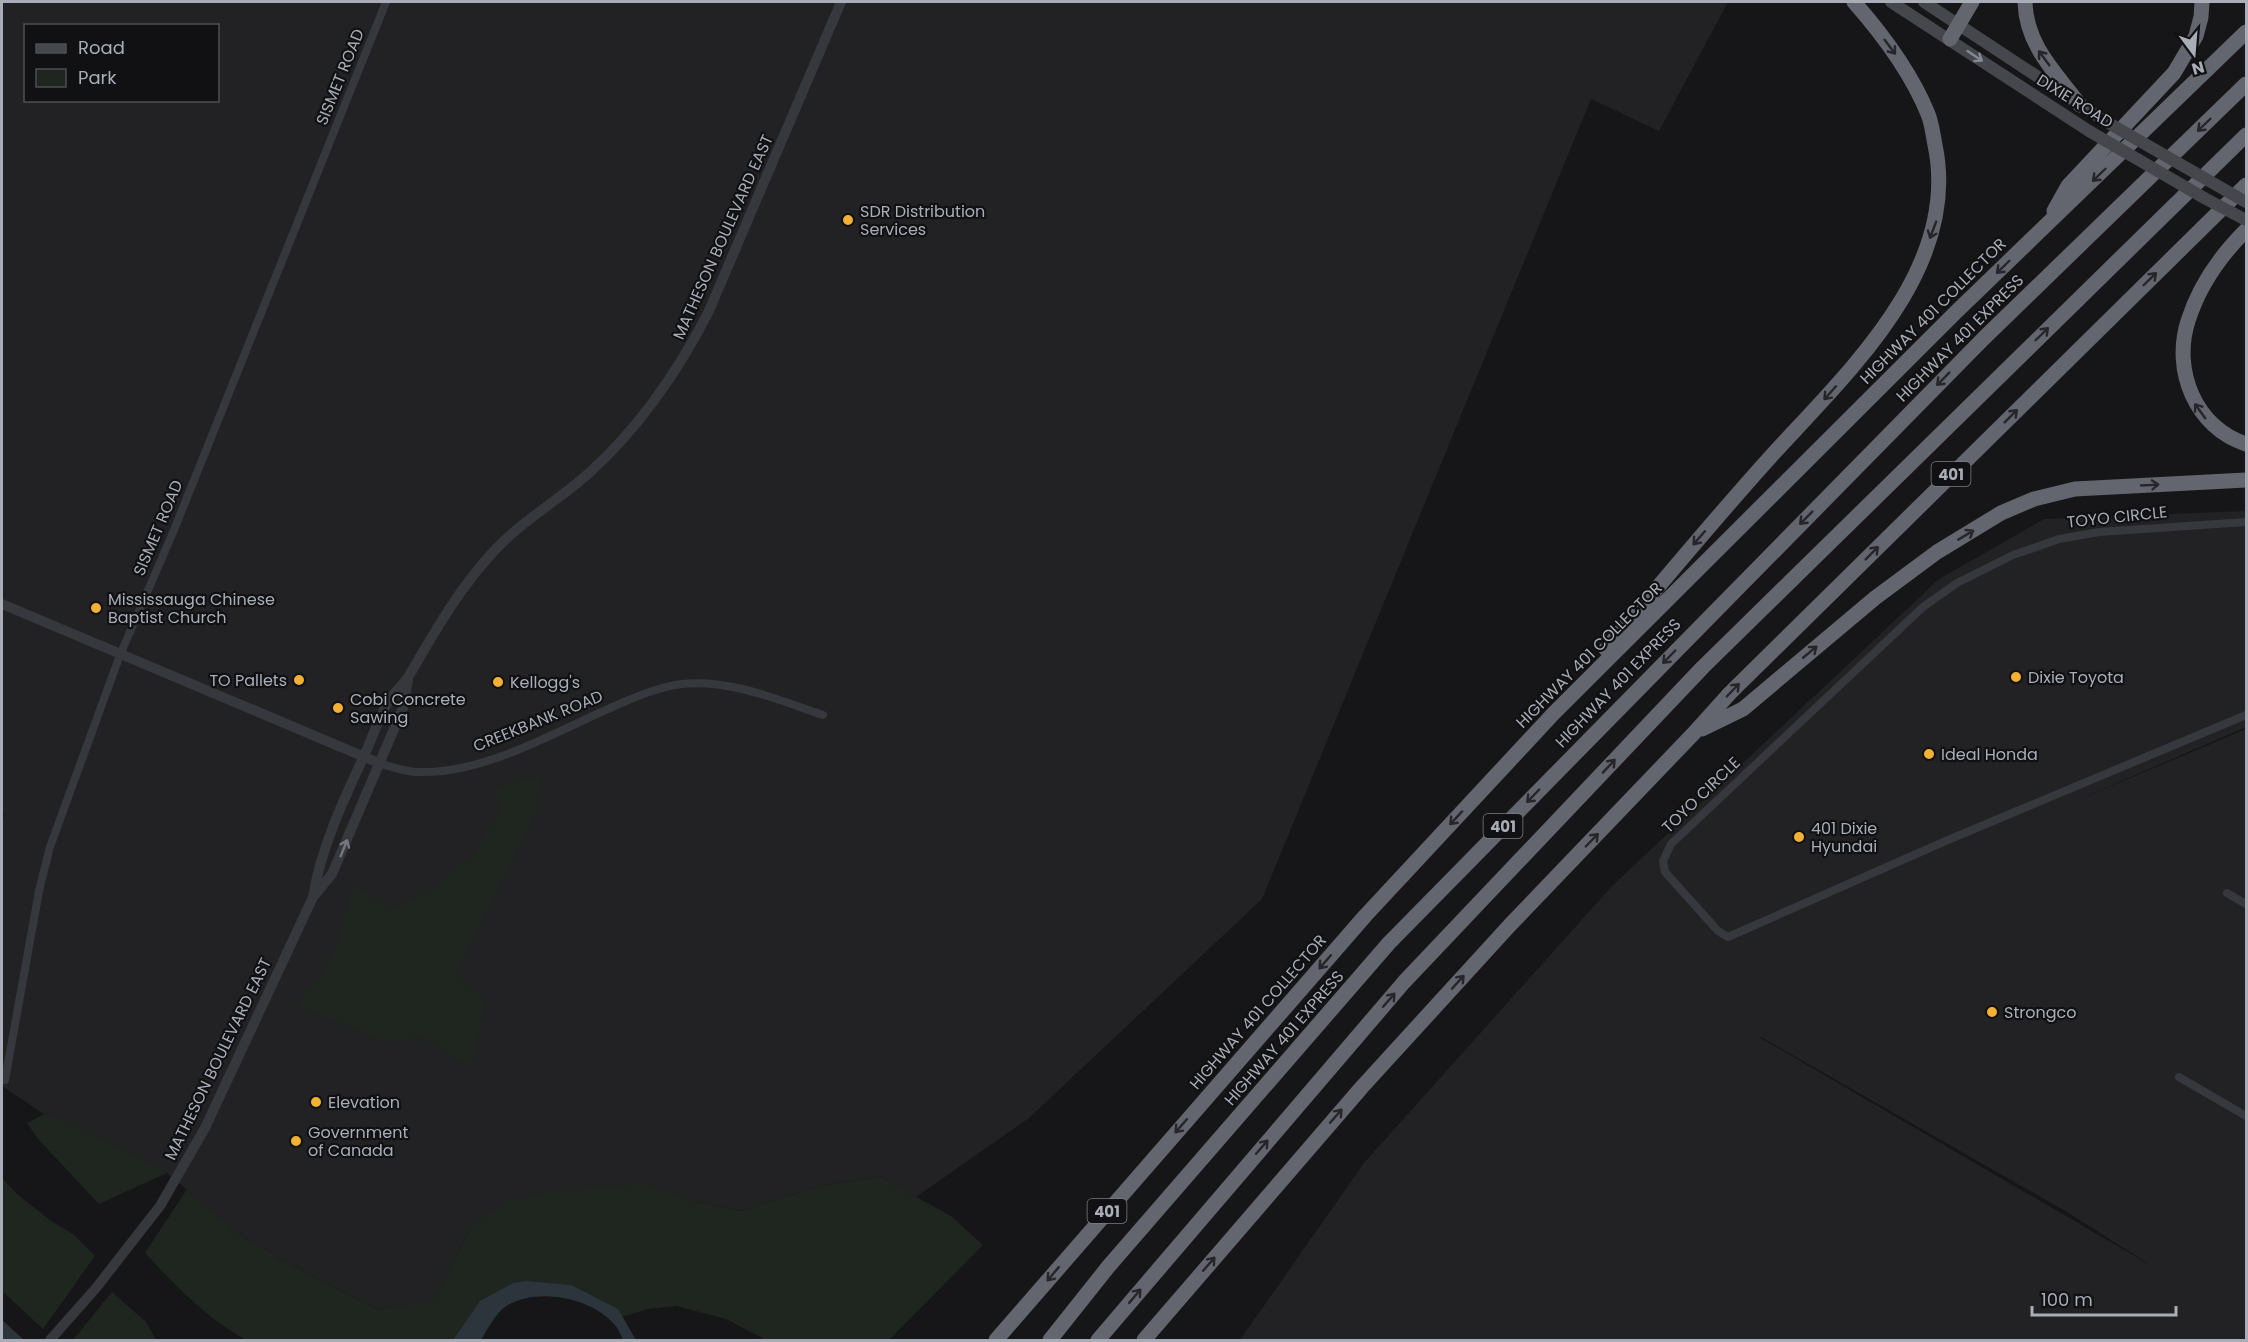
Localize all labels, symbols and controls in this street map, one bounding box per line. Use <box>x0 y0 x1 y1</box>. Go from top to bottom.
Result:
legend <box>24 24 219 102</box>
north arrow <box>2164 24 2224 84</box>
street label: SISMET ROAD <box>310 25 370 129</box>
text: Road <box>78 35 125 60</box>
one-way arrow <box>1884 39 1896 55</box>
one-way arrow <box>1967 50 1983 62</box>
one-way arrow <box>2038 51 2051 67</box>
text: N <box>2189 55 2207 81</box>
text: Park <box>78 65 117 90</box>
street label: DIXIE ROAD <box>2032 68 2118 134</box>
one-way arrow <box>2197 118 2212 132</box>
street label: MATHESON BOULEVARD EAST <box>667 130 779 343</box>
one-way arrow <box>2091 168 2106 182</box>
place label: SDR Distribution Services <box>860 200 985 241</box>
marker: SDR Distribution Services <box>841 213 855 227</box>
one-way arrow <box>1927 220 1938 238</box>
street label: HIGHWAY 401 COLLECTOR <box>1855 233 2011 389</box>
one-way arrow <box>1995 260 2010 275</box>
street label: HIGHWAY 401 EXPRESS <box>1891 269 2029 407</box>
one-way arrow <box>2143 272 2158 287</box>
one-way arrow <box>2035 326 2050 341</box>
one-way arrow <box>1935 372 1950 387</box>
one-way arrow <box>1823 385 1837 400</box>
one-way arrow <box>2194 403 2206 419</box>
one-way arrow <box>2003 408 2018 423</box>
road number: 401 <box>1932 462 1970 486</box>
street label: SISMET ROAD <box>127 477 189 579</box>
one-way arrow <box>2140 479 2160 490</box>
street label: TOYO CIRCLE <box>2066 500 2168 534</box>
one-way arrow <box>1798 510 1813 525</box>
one-way arrow <box>1957 528 1974 540</box>
one-way arrow <box>1692 530 1706 545</box>
one-way arrow <box>1865 545 1880 560</box>
street label: HIGHWAY 401 COLLECTOR <box>1511 577 1667 733</box>
place label: Mississauga Chinese Baptist Church <box>108 588 275 629</box>
marker: Mississauga Chinese Baptist Church <box>89 601 103 615</box>
street label: HIGHWAY 401 EXPRESS <box>1550 613 1686 753</box>
one-way arrow <box>1802 645 1818 658</box>
one-way arrow <box>1661 649 1676 664</box>
place label: Dixie Toyota <box>2028 666 2124 689</box>
place label: TO Pallets <box>209 669 287 692</box>
marker: Dixie Toyota <box>2009 670 2023 684</box>
place label: Kellogg's <box>510 671 580 694</box>
marker: TO Pallets <box>292 673 306 687</box>
marker: Kellogg's <box>491 675 505 689</box>
one-way arrow <box>1726 682 1741 697</box>
street label: CREEKBANK ROAD <box>470 684 606 758</box>
place label: Cobi Concrete Sawing <box>350 688 466 729</box>
marker: Cobi Concrete Sawing <box>331 701 345 715</box>
place label: Ideal Honda <box>1941 743 2038 766</box>
marker: Ideal Honda <box>1922 747 1936 761</box>
street label: TOYO CIRCLE <box>1657 752 1745 838</box>
one-way arrow <box>1602 758 1616 773</box>
one-way arrow <box>1525 789 1540 804</box>
one-way arrow <box>1449 810 1463 825</box>
road number: 401 <box>1484 814 1522 838</box>
place label: 401 Dixie Hyundai <box>1811 817 1877 858</box>
marker: 401 Dixie Hyundai <box>1792 830 1806 844</box>
one-way arrow <box>1584 833 1598 848</box>
one-way arrow <box>339 839 350 857</box>
street label: HIGHWAY 401 COLLECTOR <box>1184 930 1332 1094</box>
street label: MATHESON BOULEVARD EAST <box>159 954 277 1164</box>
one-way arrow <box>1318 954 1332 969</box>
street label: HIGHWAY 401 EXPRESS <box>1219 965 1349 1111</box>
one-way arrow <box>1451 975 1465 990</box>
one-way arrow <box>1382 993 1396 1008</box>
place label: Strongco <box>2004 1001 2076 1024</box>
marker: Strongco <box>1985 1005 1999 1019</box>
place label: Elevation <box>328 1091 400 1114</box>
marker: Elevation <box>309 1095 323 1109</box>
one-way arrow <box>1329 1109 1343 1124</box>
one-way arrow <box>1174 1119 1188 1134</box>
place label: Government of Canada <box>308 1121 408 1162</box>
marker: Government of Canada <box>289 1134 303 1148</box>
one-way arrow <box>1255 1140 1269 1155</box>
road number: 401 <box>1088 1199 1126 1223</box>
one-way arrow <box>1202 1257 1216 1272</box>
one-way arrow <box>1047 1266 1060 1282</box>
scale bar <box>2032 1279 2176 1317</box>
text: 100 m <box>2041 1287 2093 1312</box>
one-way arrow <box>1128 1288 1141 1304</box>

